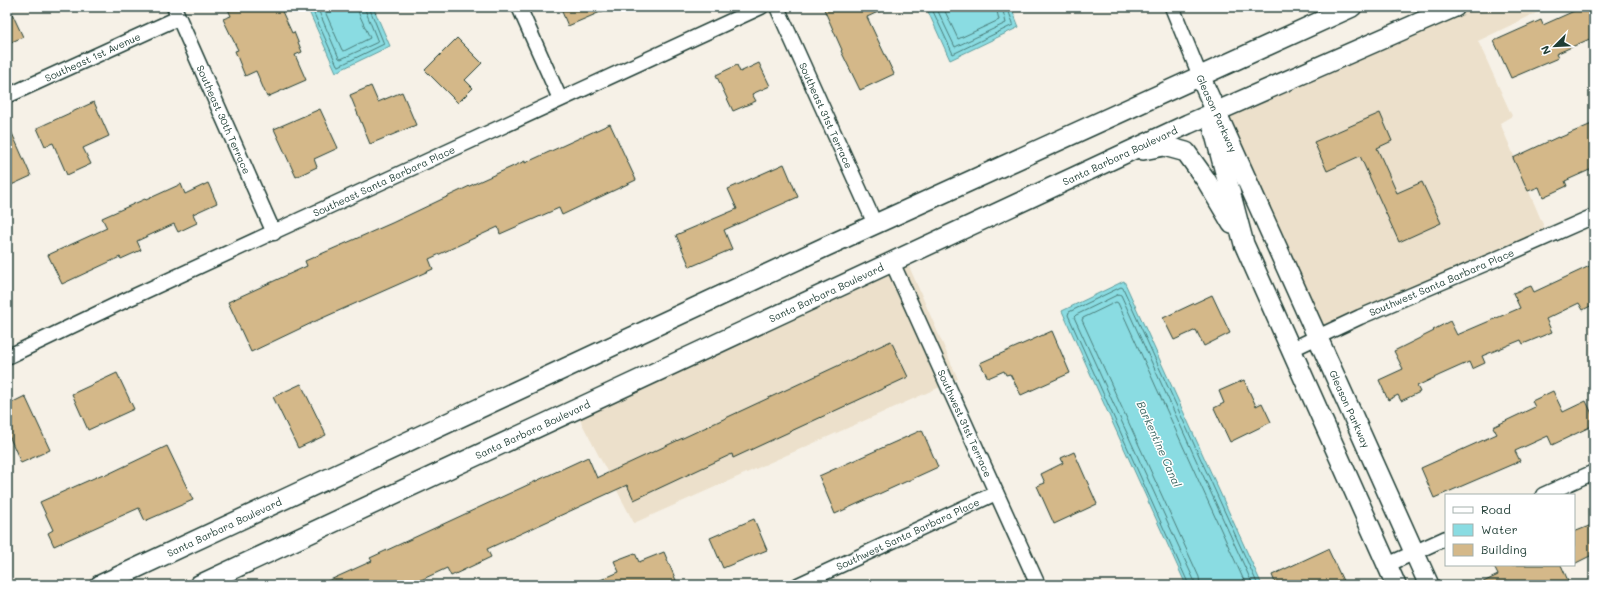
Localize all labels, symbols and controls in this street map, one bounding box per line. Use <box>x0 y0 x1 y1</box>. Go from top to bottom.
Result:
north arrow <box>1535 26 1575 66</box>
street label: Southeast 1st Avenue <box>42 29 143 85</box>
text: N <box>1537 43 1554 57</box>
street label: Southeast 31st Terrace <box>796 60 856 171</box>
street label: Southeast 30th Terrace <box>194 63 254 176</box>
street label: Gleason Parkway <box>1193 72 1240 155</box>
street label: Santa Barbara Boulevard <box>1060 123 1180 189</box>
street label: Southeast Santa Barbara Place <box>311 142 457 220</box>
street label: Southwest Santa Barbara Place <box>1367 245 1516 319</box>
street label: Santa Barbara Boulevard <box>767 260 886 325</box>
street label: Southwest 31st Terrace <box>935 367 995 479</box>
street label: Gleason Parkway <box>1326 368 1373 450</box>
street label: Santa Barbara Boulevard <box>473 397 592 462</box>
water label: Barkentine Canal <box>1134 398 1185 490</box>
street label: Santa Barbara Boulevard <box>165 494 284 560</box>
legend <box>1445 494 1575 566</box>
street label: Southwest Santa Barbara Place <box>834 495 982 573</box>
text: Road <box>1481 501 1511 517</box>
text: Water <box>1481 521 1518 537</box>
text: Building <box>1481 541 1527 557</box>

